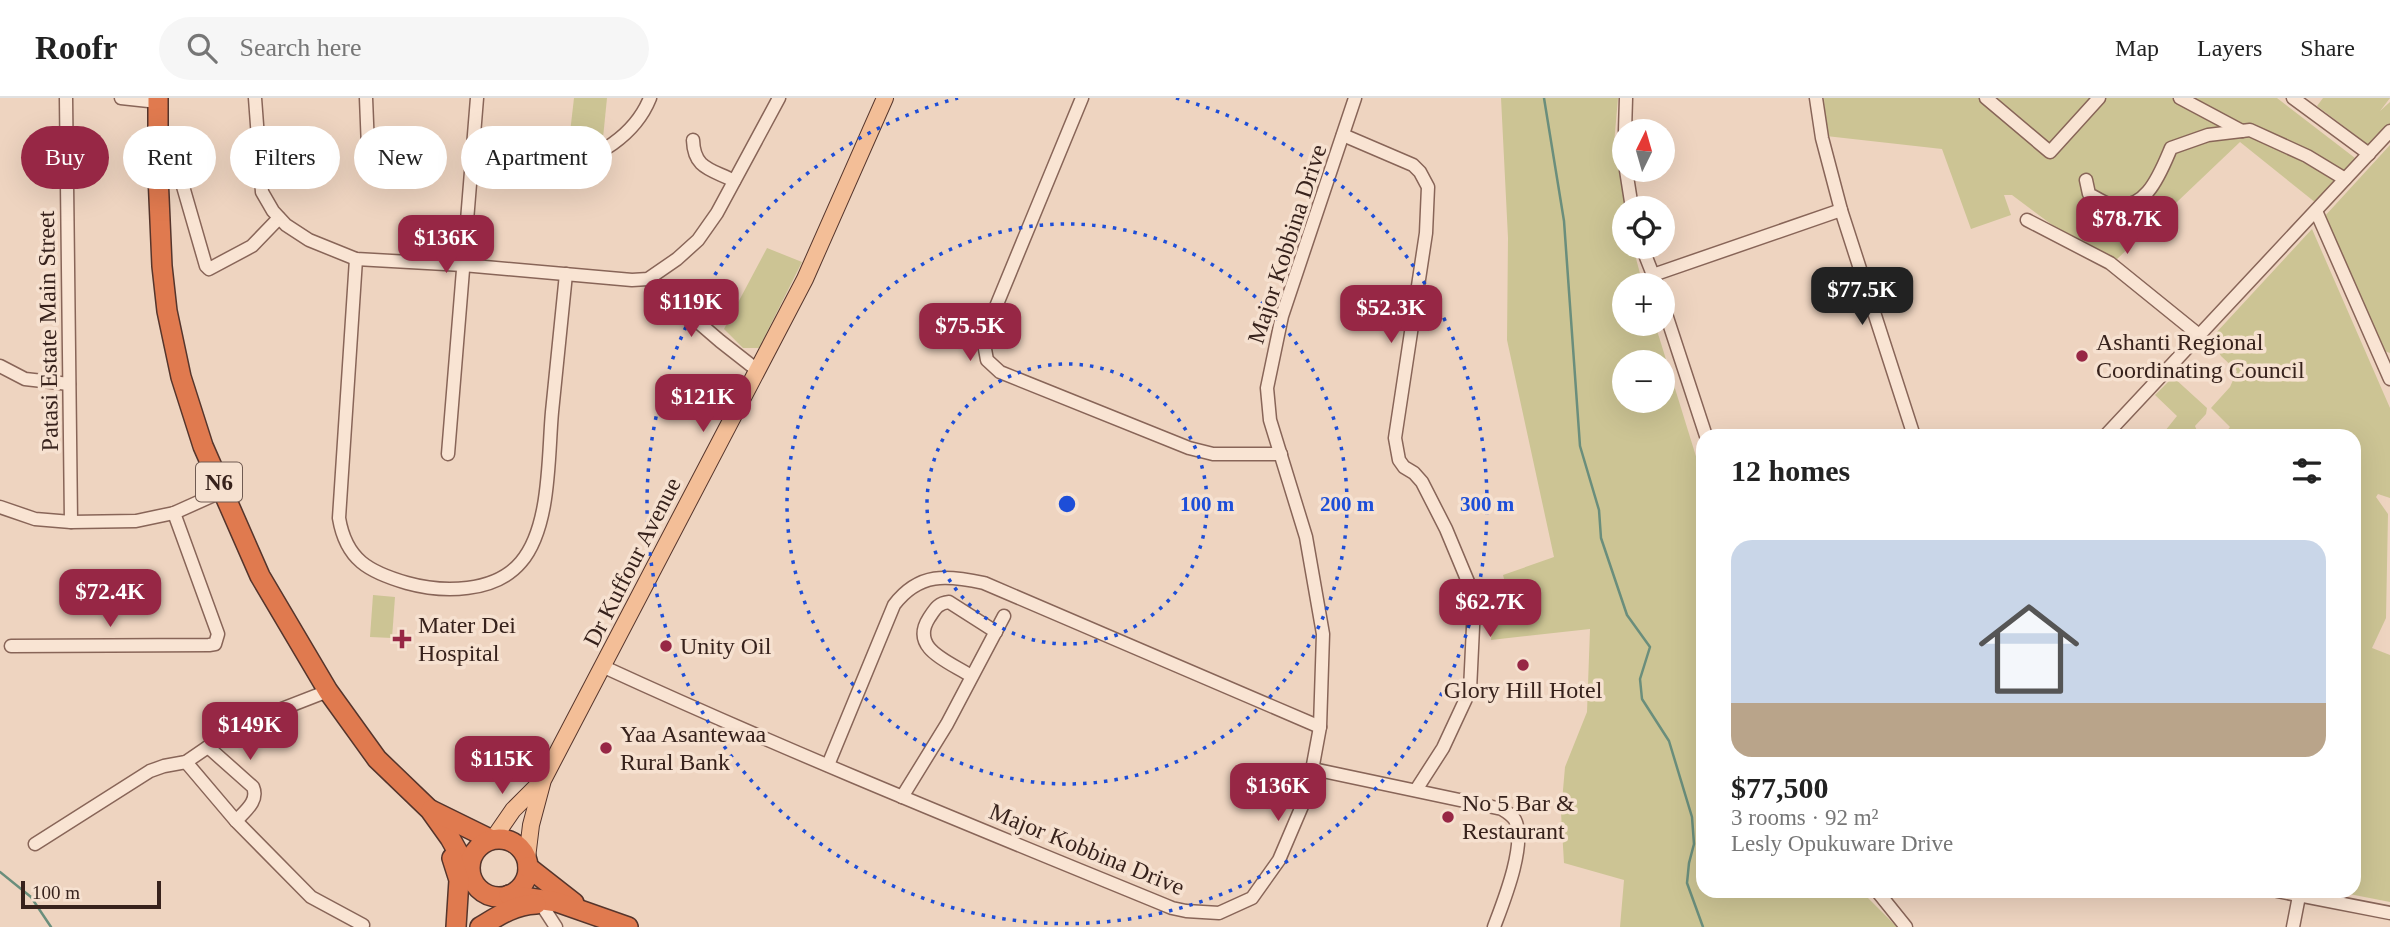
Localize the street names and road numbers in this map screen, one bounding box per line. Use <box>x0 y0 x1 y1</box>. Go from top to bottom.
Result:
street label: Major Kobbina Drive <box>1243 141 1331 347</box>
street label: Patasi Estate Main Street <box>33 210 63 452</box>
road number: N6 <box>196 462 242 502</box>
street label: Dr Kuffour Avenue <box>578 473 686 651</box>
street label: Major Kobbina Drive <box>986 798 1188 900</box>

